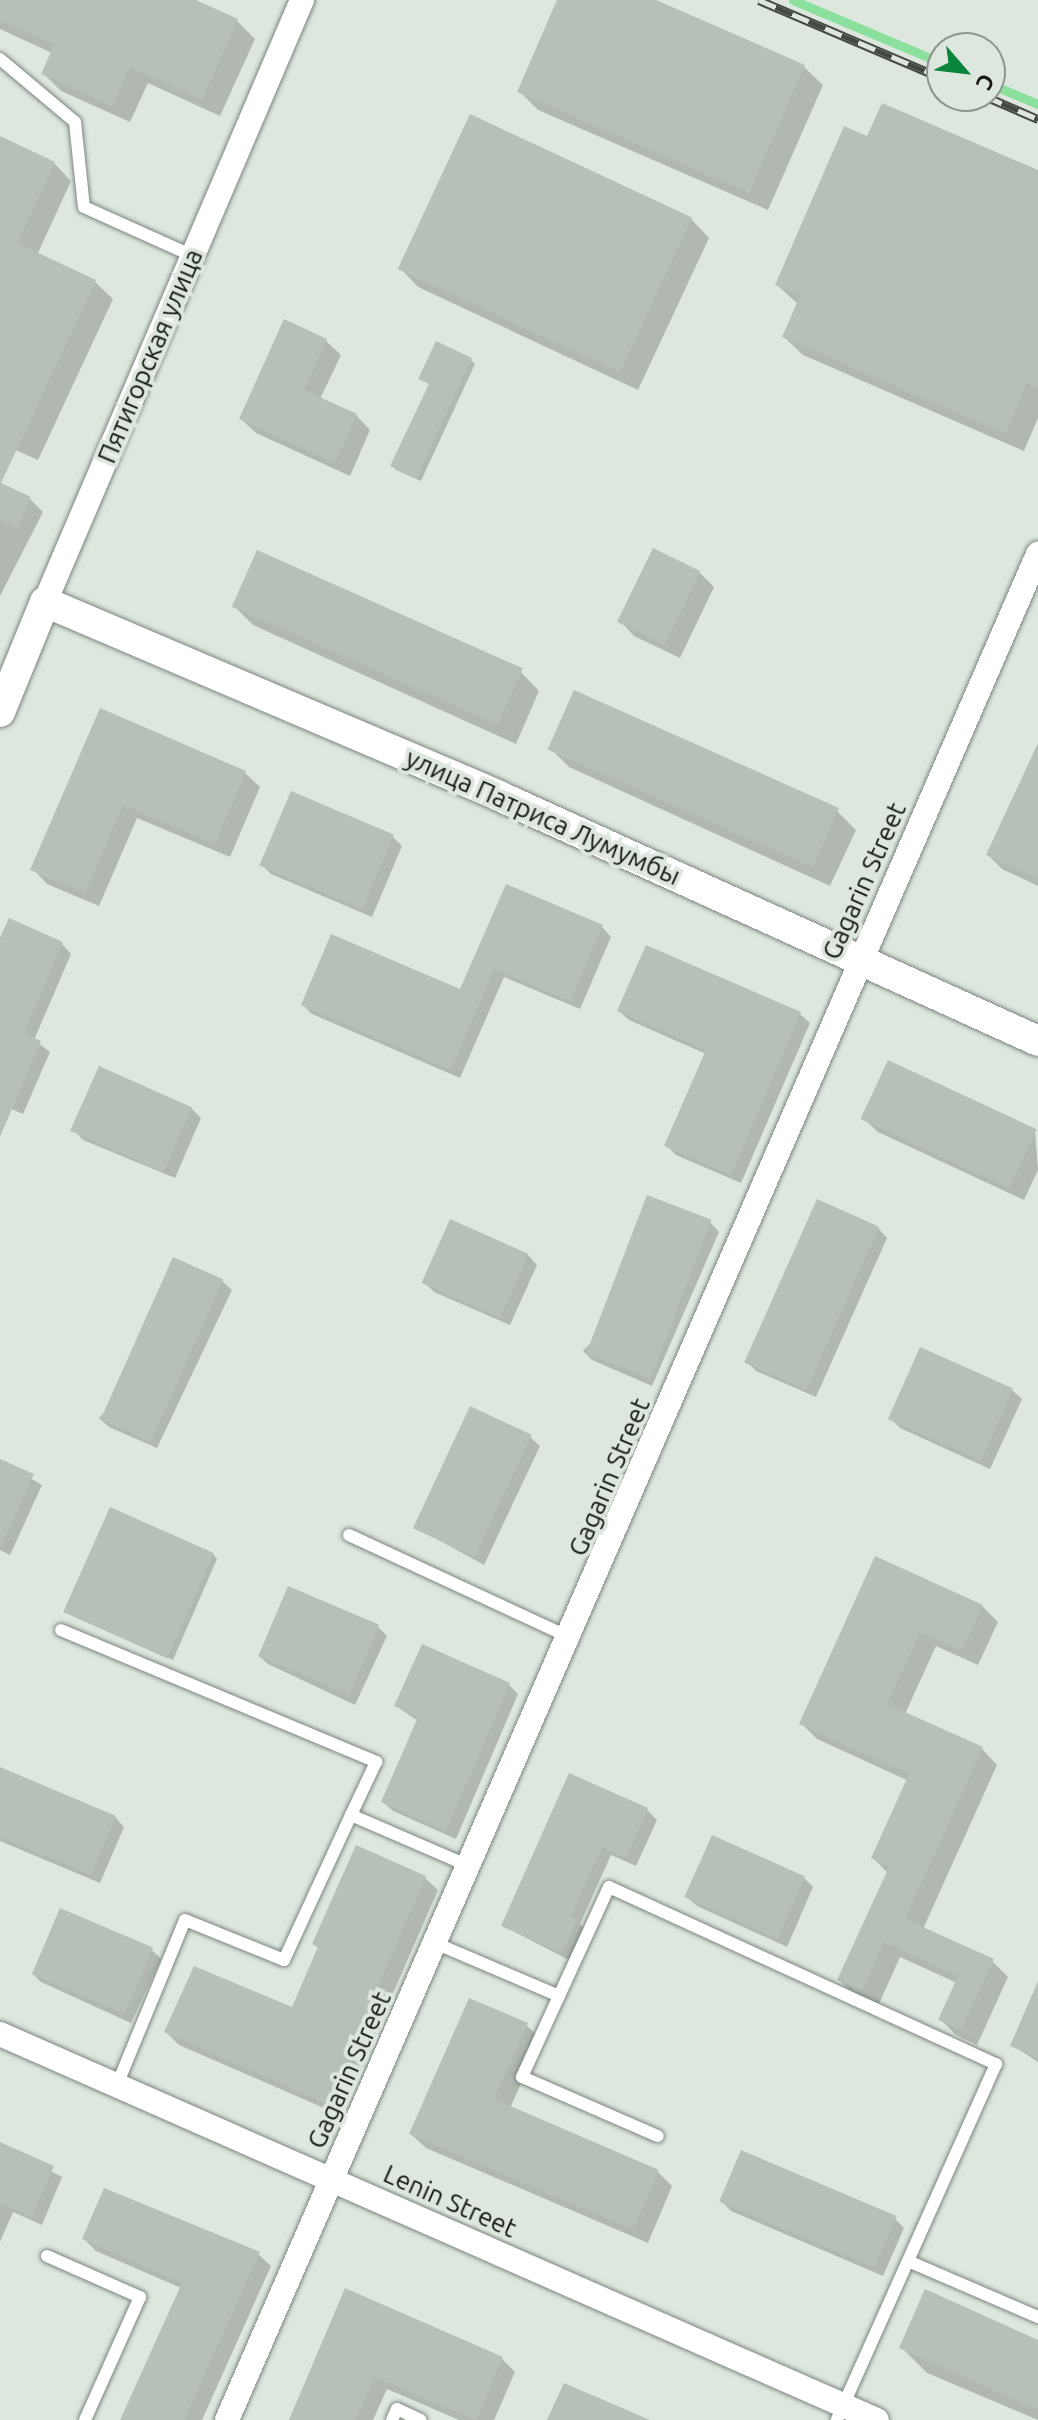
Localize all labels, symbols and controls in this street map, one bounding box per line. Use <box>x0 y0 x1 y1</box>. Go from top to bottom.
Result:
north arrow <box>926 32 1006 112</box>
text: С <box>972 70 1000 95</box>
street label: Пятигорская улица <box>91 244 209 468</box>
street label: улица Патриса Лумумбы <box>401 742 685 892</box>
street label: Gagarin Street <box>815 798 913 964</box>
street label: Gagarin Street <box>562 1393 656 1561</box>
street label: Gagarin Street <box>300 1987 398 2153</box>
street label: Lenin Street <box>379 2158 521 2244</box>

